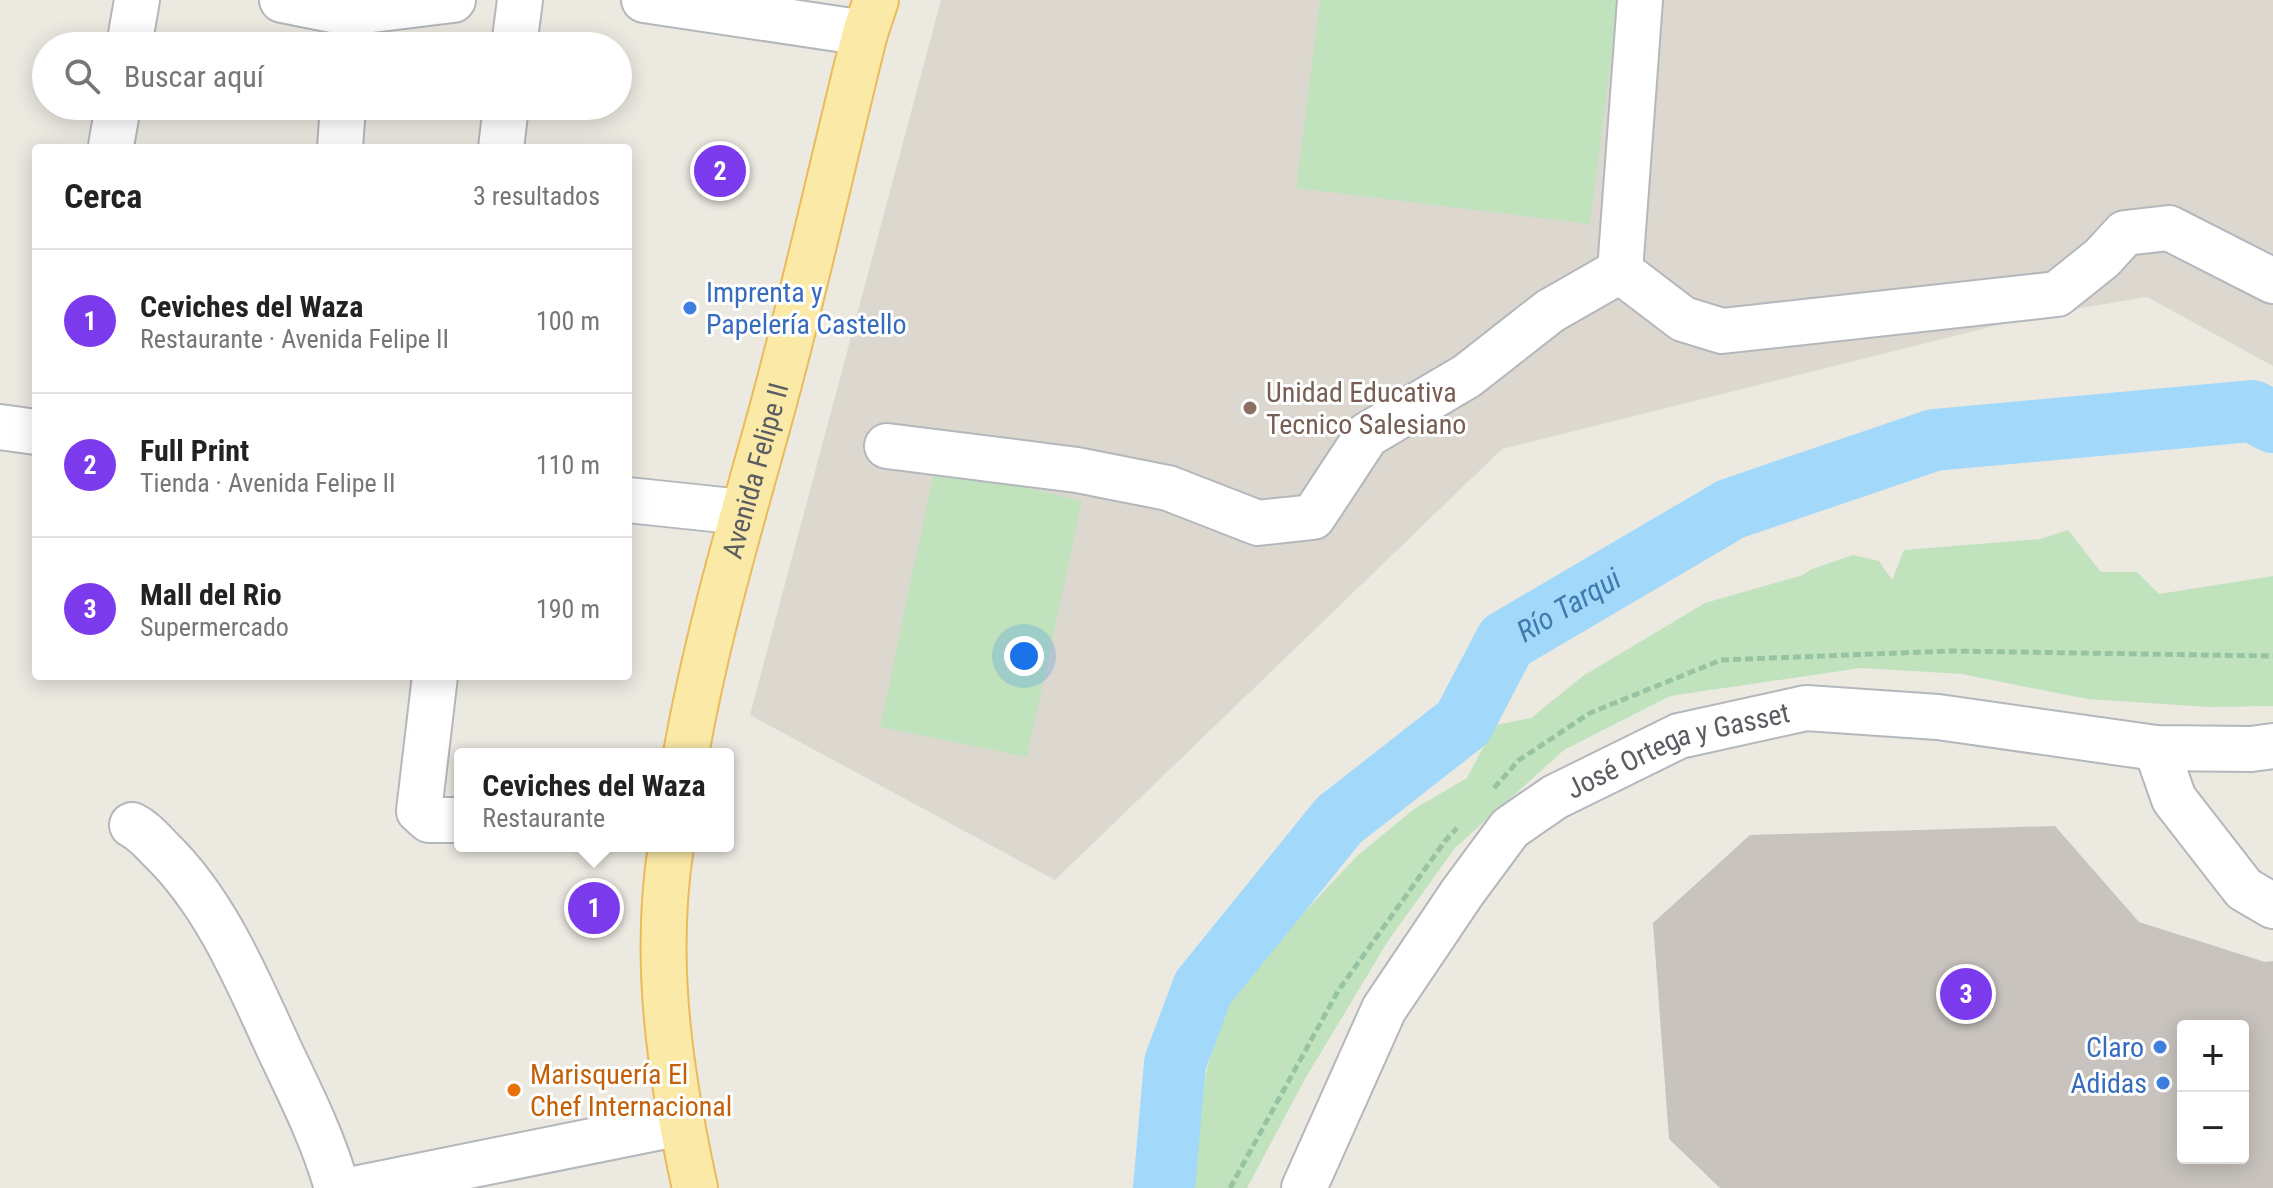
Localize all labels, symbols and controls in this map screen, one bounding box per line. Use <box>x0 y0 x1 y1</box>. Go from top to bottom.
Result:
search box <box>32 32 632 120</box>
icon: search <box>60 54 104 98</box>
text: Buscar aquí <box>124 59 264 94</box>
pin: 2 <box>694 141 746 201</box>
text: Cerca <box>64 176 142 216</box>
text: 3 resultados <box>473 181 600 211</box>
place label: Imprenta y Papelería Castello <box>706 276 907 341</box>
text: Ceviches del Waza <box>140 289 363 324</box>
marker: Imprenta y Papelería Castello <box>681 299 699 317</box>
text: 1 <box>83 306 97 336</box>
text: 100 m <box>536 306 600 336</box>
text: Restaurante · Avenida Felipe II <box>140 324 449 354</box>
place label: Unidad Educativa Tecnico Salesiano <box>1266 376 1466 441</box>
street label: Avenida Felipe II <box>715 379 795 562</box>
marker: Unidad Educativa Tecnico Salesiano <box>1241 399 1259 417</box>
text: Full Print <box>140 433 249 468</box>
text: 2 <box>83 450 97 480</box>
text: 110 m <box>536 450 600 480</box>
text: Tienda · Avenida Felipe II <box>140 468 396 498</box>
water label: Río Tarqui <box>1510 560 1627 648</box>
text: Mall del Rio <box>140 577 282 612</box>
text: 3 <box>83 594 97 624</box>
text: 190 m <box>536 594 600 624</box>
text: Supermercado <box>140 612 289 642</box>
your location <box>1004 636 1044 676</box>
street label: José Ortega y Gasset <box>1561 696 1793 805</box>
popup <box>454 748 734 852</box>
text: Ceviches del Waza <box>482 768 706 803</box>
text: Restaurante <box>482 803 605 833</box>
pin: 1 <box>568 878 620 938</box>
pin: 3 <box>1940 964 1992 1024</box>
map controls <box>2177 1020 2249 1164</box>
button: + <box>2177 1020 2249 1092</box>
place label: Claro <box>2086 1031 2144 1064</box>
marker: Claro <box>2151 1038 2169 1056</box>
place label: Marisquería El Chef Internacional <box>530 1058 732 1123</box>
place label: Adidas <box>2070 1067 2147 1100</box>
marker: Adidas <box>2154 1074 2172 1092</box>
marker: Marisquería El Chef Internacional <box>505 1081 523 1099</box>
button: − <box>2177 1092 2249 1164</box>

